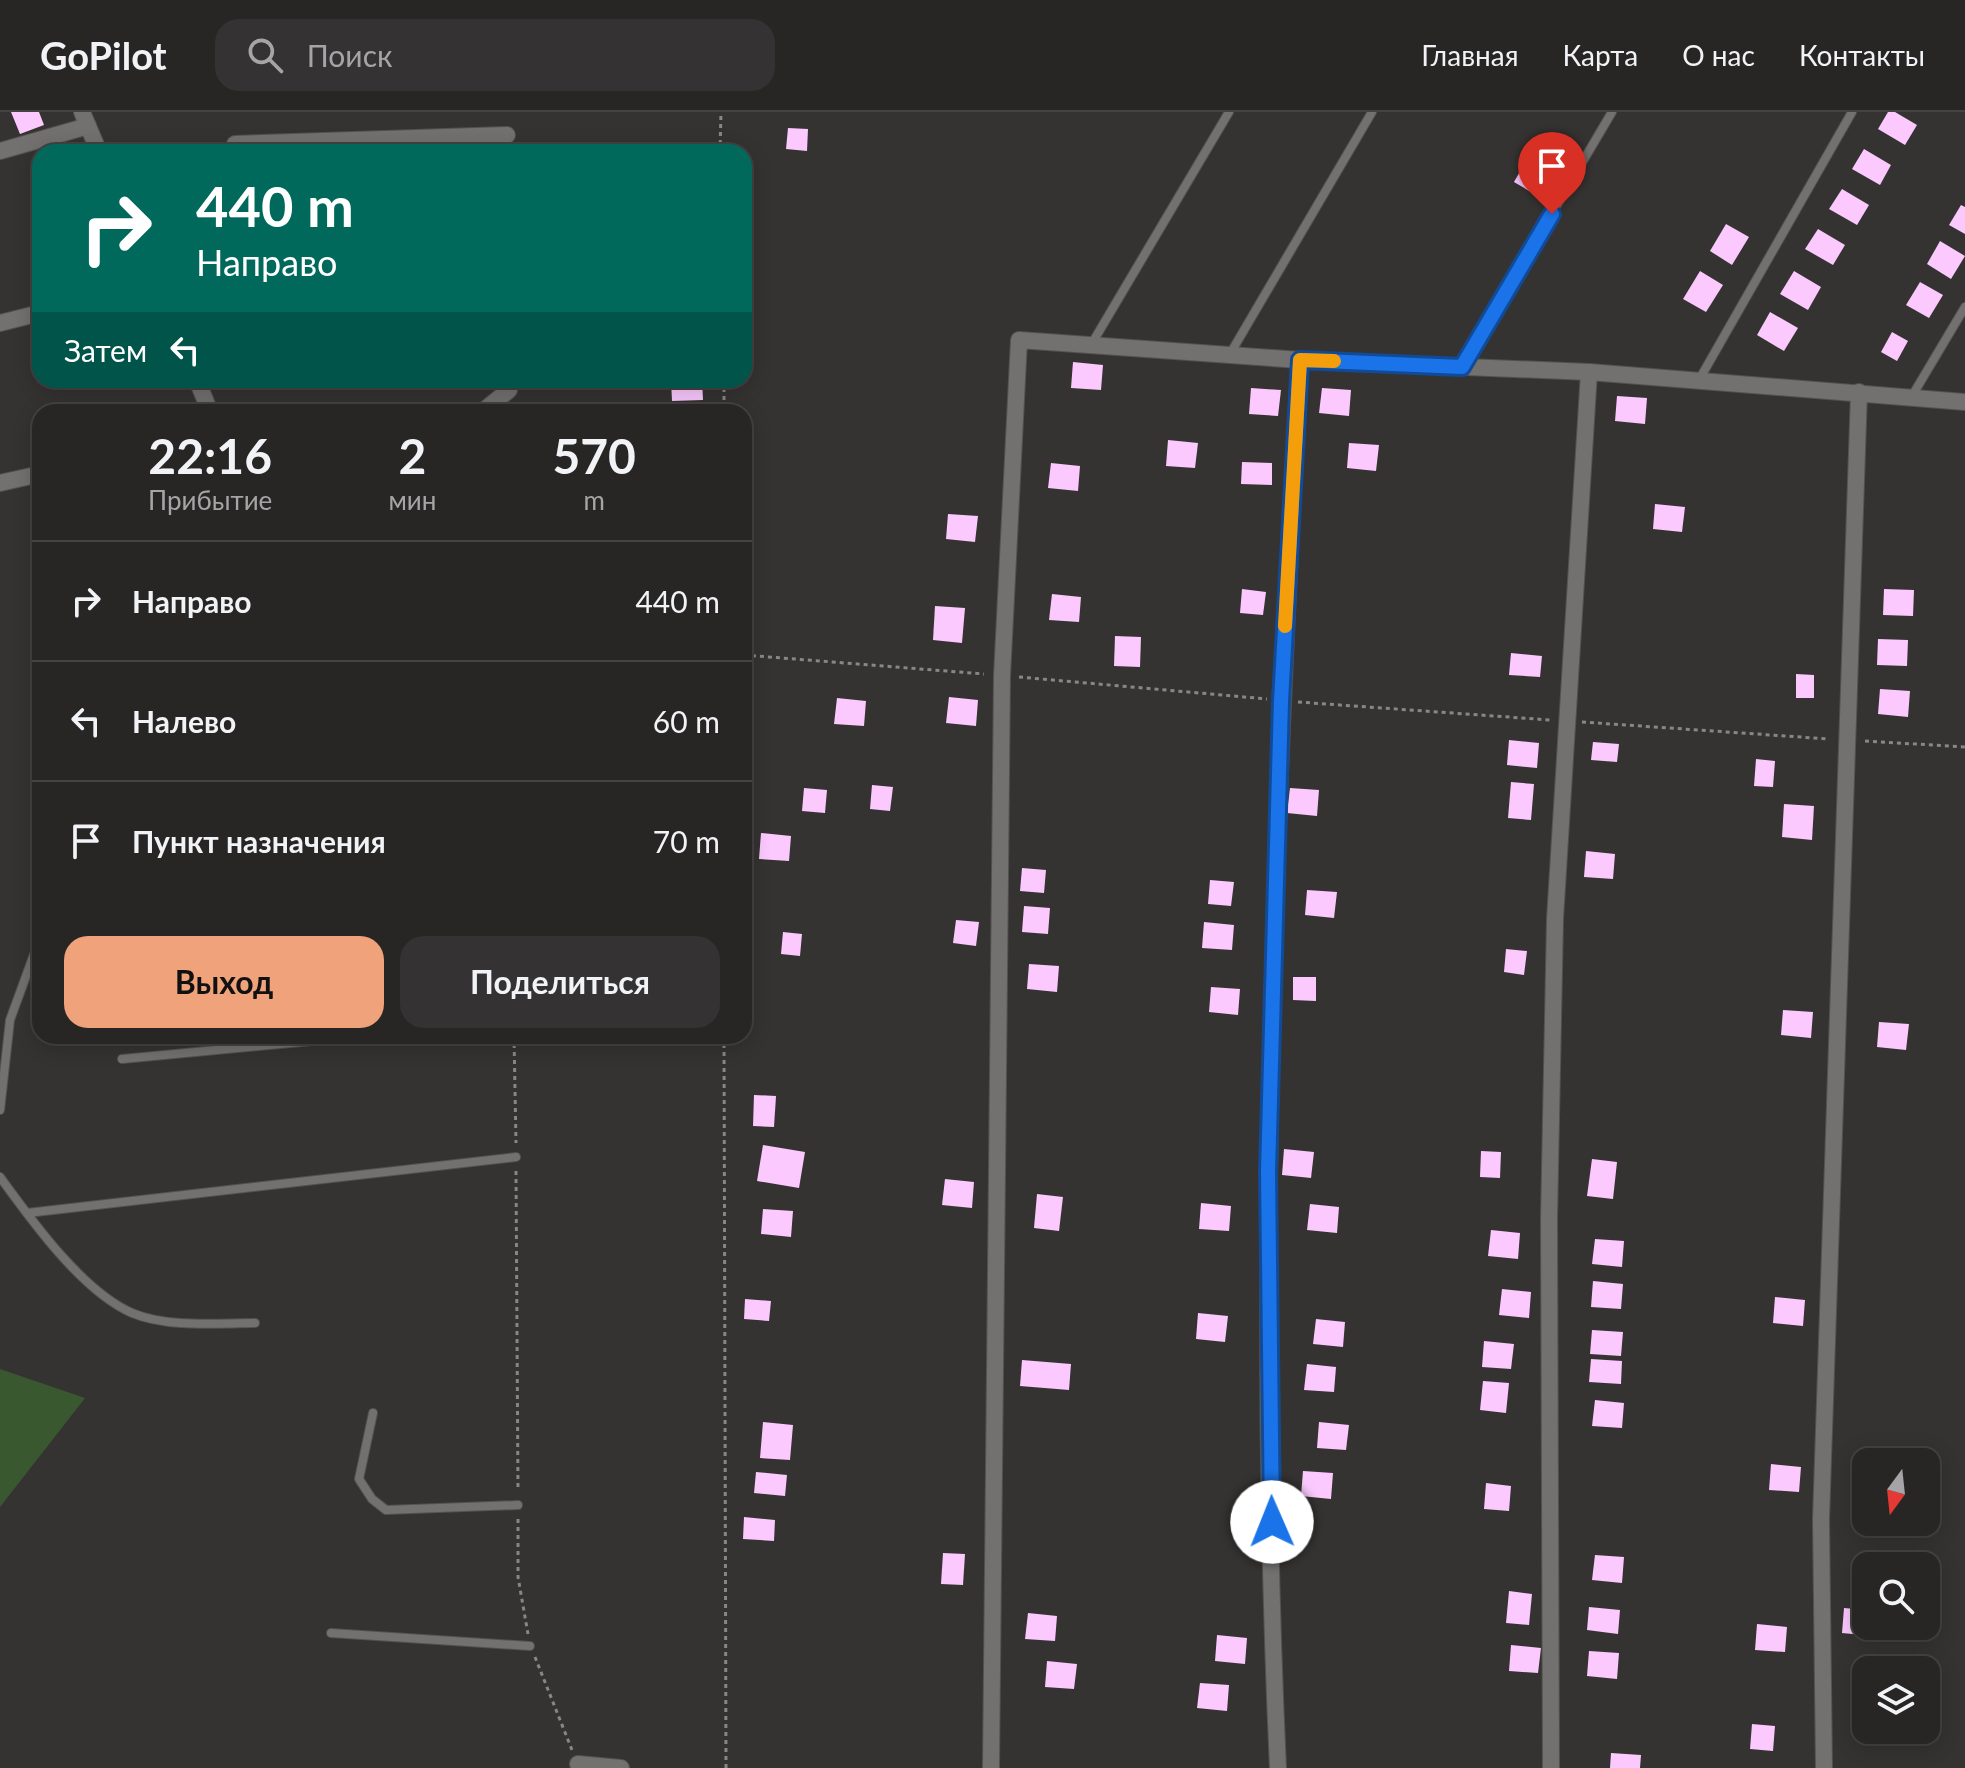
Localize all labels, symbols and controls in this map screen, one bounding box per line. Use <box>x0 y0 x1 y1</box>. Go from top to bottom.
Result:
search box <box>215 19 775 91</box>
text: GoPilot <box>40 32 167 78</box>
icon: search <box>243 33 287 77</box>
text: Поиск <box>307 37 392 73</box>
text: Главная <box>1421 38 1519 72</box>
text: Карта <box>1563 38 1638 72</box>
text: О нас <box>1682 38 1755 72</box>
text: Контакты <box>1799 38 1925 72</box>
pin <box>1518 132 1586 214</box>
icon: arrive <box>1530 144 1574 188</box>
text: 440 m <box>196 172 354 239</box>
icon: right <box>64 176 168 280</box>
text: Направо <box>196 240 337 284</box>
icon: left <box>163 328 207 372</box>
text: Затем <box>64 332 147 368</box>
text: 22:16 <box>148 427 272 484</box>
text: 2 <box>398 427 426 484</box>
text: 570 <box>552 427 636 484</box>
text: Прибытие <box>148 484 272 516</box>
text: мин <box>388 484 436 516</box>
text: m <box>583 484 605 516</box>
icon: right <box>64 579 108 623</box>
text: Направо <box>132 583 252 619</box>
text: 440 m <box>635 583 720 619</box>
icon: left <box>64 699 108 743</box>
text: Налево <box>132 703 236 739</box>
text: 60 m <box>653 703 720 739</box>
icon: arrive <box>64 819 108 863</box>
text: Пункт назначения <box>132 823 386 859</box>
text: 70 m <box>653 823 720 859</box>
button: Выход <box>64 936 384 1028</box>
button: Поделиться <box>400 936 720 1028</box>
north arrow <box>1852 1448 1940 1536</box>
map controls <box>1852 1448 1940 1744</box>
position arrow <box>1230 1480 1314 1564</box>
button: search <box>1852 1552 1940 1640</box>
button: layers <box>1852 1656 1940 1744</box>

